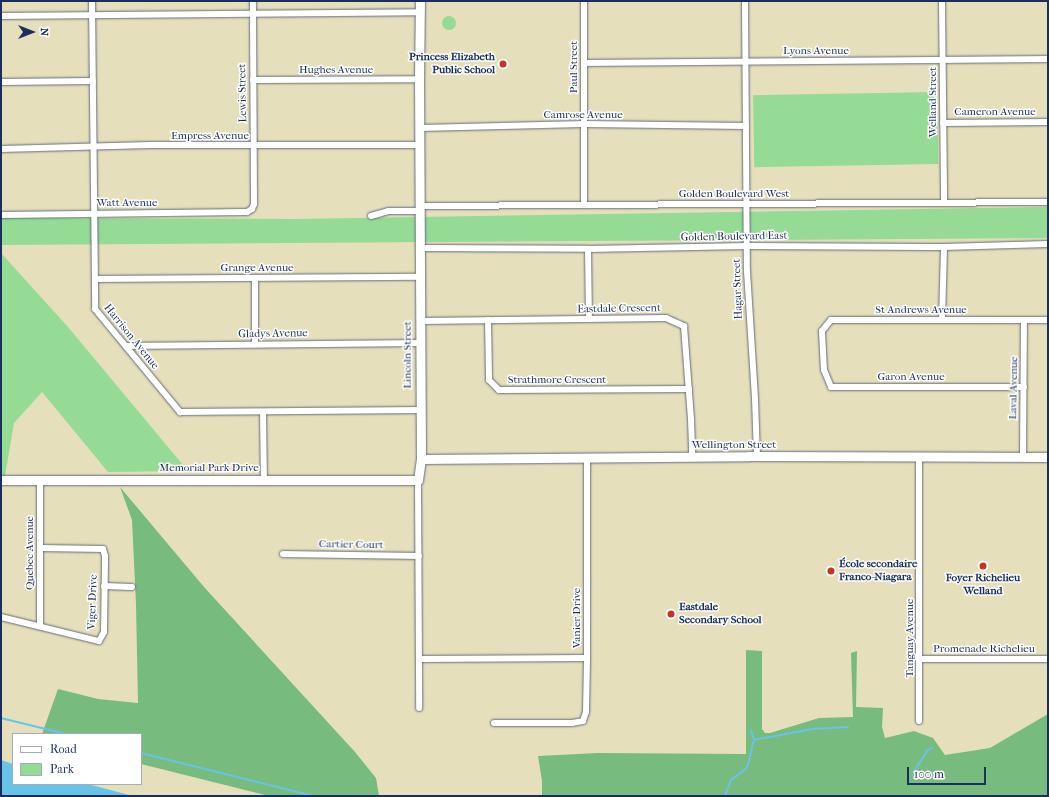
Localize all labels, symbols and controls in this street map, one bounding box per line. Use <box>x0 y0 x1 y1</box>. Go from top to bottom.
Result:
north arrow <box>12 12 52 52</box>
text: N <box>38 28 51 36</box>
street label: Paul Street <box>567 41 581 93</box>
street label: Lyons Avenue <box>783 44 849 58</box>
place label: Princess Elizabeth Public School <box>409 51 495 77</box>
marker: Princess Elizabeth Public School <box>498 59 508 69</box>
street label: Lewis Street <box>236 63 250 123</box>
street label: Hughes Avenue <box>299 63 373 77</box>
street label: Welland Street <box>926 67 940 137</box>
street label: Cameron Avenue <box>954 105 1036 119</box>
street label: Camrose Avenue <box>543 108 623 122</box>
street label: Empress Avenue <box>171 129 249 143</box>
street label: Golden Boulevard West <box>679 187 789 201</box>
street label: Watt Avenue <box>97 196 157 210</box>
street label: Golden Boulevard East <box>681 229 787 245</box>
street label: Hagar Street <box>730 258 746 320</box>
street label: Grange Avenue <box>220 261 294 275</box>
street label: Harrison Avenue <box>101 302 161 372</box>
street label: Eastdale Crescent <box>577 302 661 316</box>
street label: St Andrews Avenue <box>875 303 967 317</box>
street label: Lincoln Street <box>401 321 415 389</box>
street label: Gladys Avenue <box>238 327 308 341</box>
street label: Laval Avenue <box>1007 356 1021 420</box>
street label: Garon Avenue <box>877 370 945 384</box>
street label: Strathmore Crescent <box>508 373 606 387</box>
street label: Wellington Street <box>692 438 776 452</box>
street label: Memorial Park Drive <box>159 461 259 475</box>
street label: Quebec Avenue <box>23 516 37 590</box>
street label: Cartier Court <box>319 538 383 552</box>
place label: École secondaire Franco-Niagara <box>839 558 917 584</box>
marker: Foyer Richelieu Welland <box>978 561 988 571</box>
marker: École secondaire Franco-Niagara <box>826 566 836 576</box>
place label: Foyer Richelieu Welland <box>946 572 1020 598</box>
street label: Viger Drive <box>85 574 101 630</box>
street label: Vanier Drive <box>570 588 584 648</box>
street label: Tanguay Avenue <box>903 599 917 677</box>
place label: Eastdale Secondary School <box>679 601 762 627</box>
marker: Eastdale Secondary School <box>666 609 676 619</box>
street label: Promenade Richelieu <box>933 642 1035 656</box>
legend <box>12 733 142 785</box>
text: Road <box>50 742 77 756</box>
scale bar <box>909 759 988 785</box>
text: Park <box>50 762 74 776</box>
text: 100 m <box>914 767 944 781</box>

